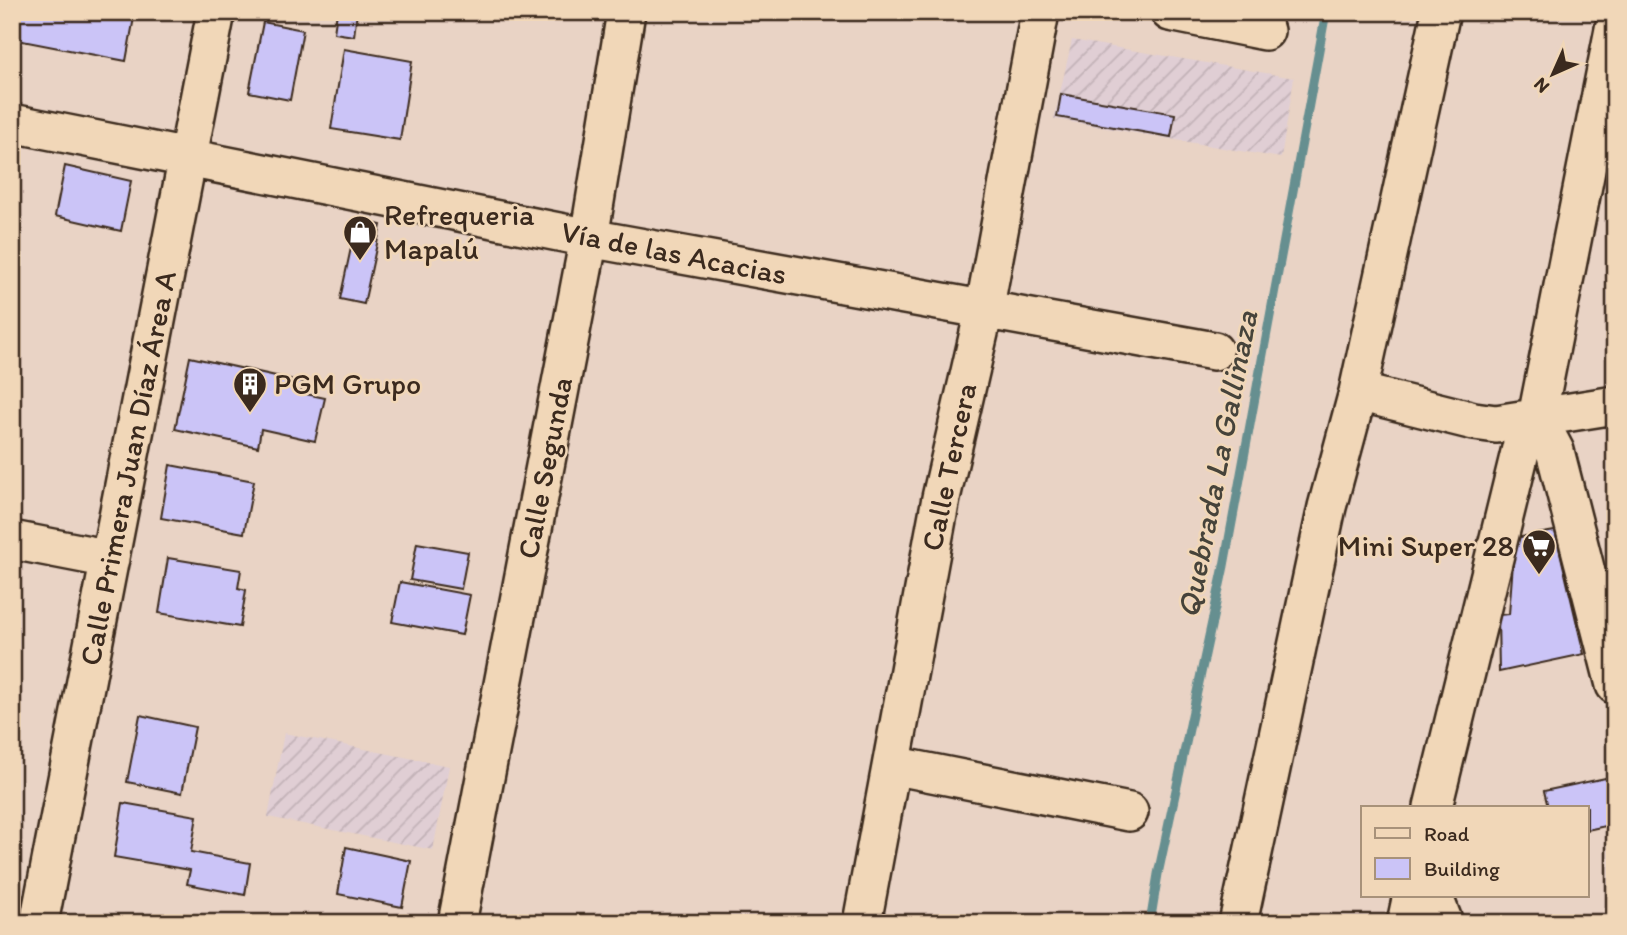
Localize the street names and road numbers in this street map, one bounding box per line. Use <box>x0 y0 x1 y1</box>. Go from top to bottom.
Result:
street label: Vía de las Acacias <box>558 213 790 293</box>
street label: Calle Primera Juan Díaz Área A <box>71 267 184 668</box>
street label: Calle Segunda <box>509 374 580 562</box>
street label: Calle Tercera <box>913 379 984 554</box>

